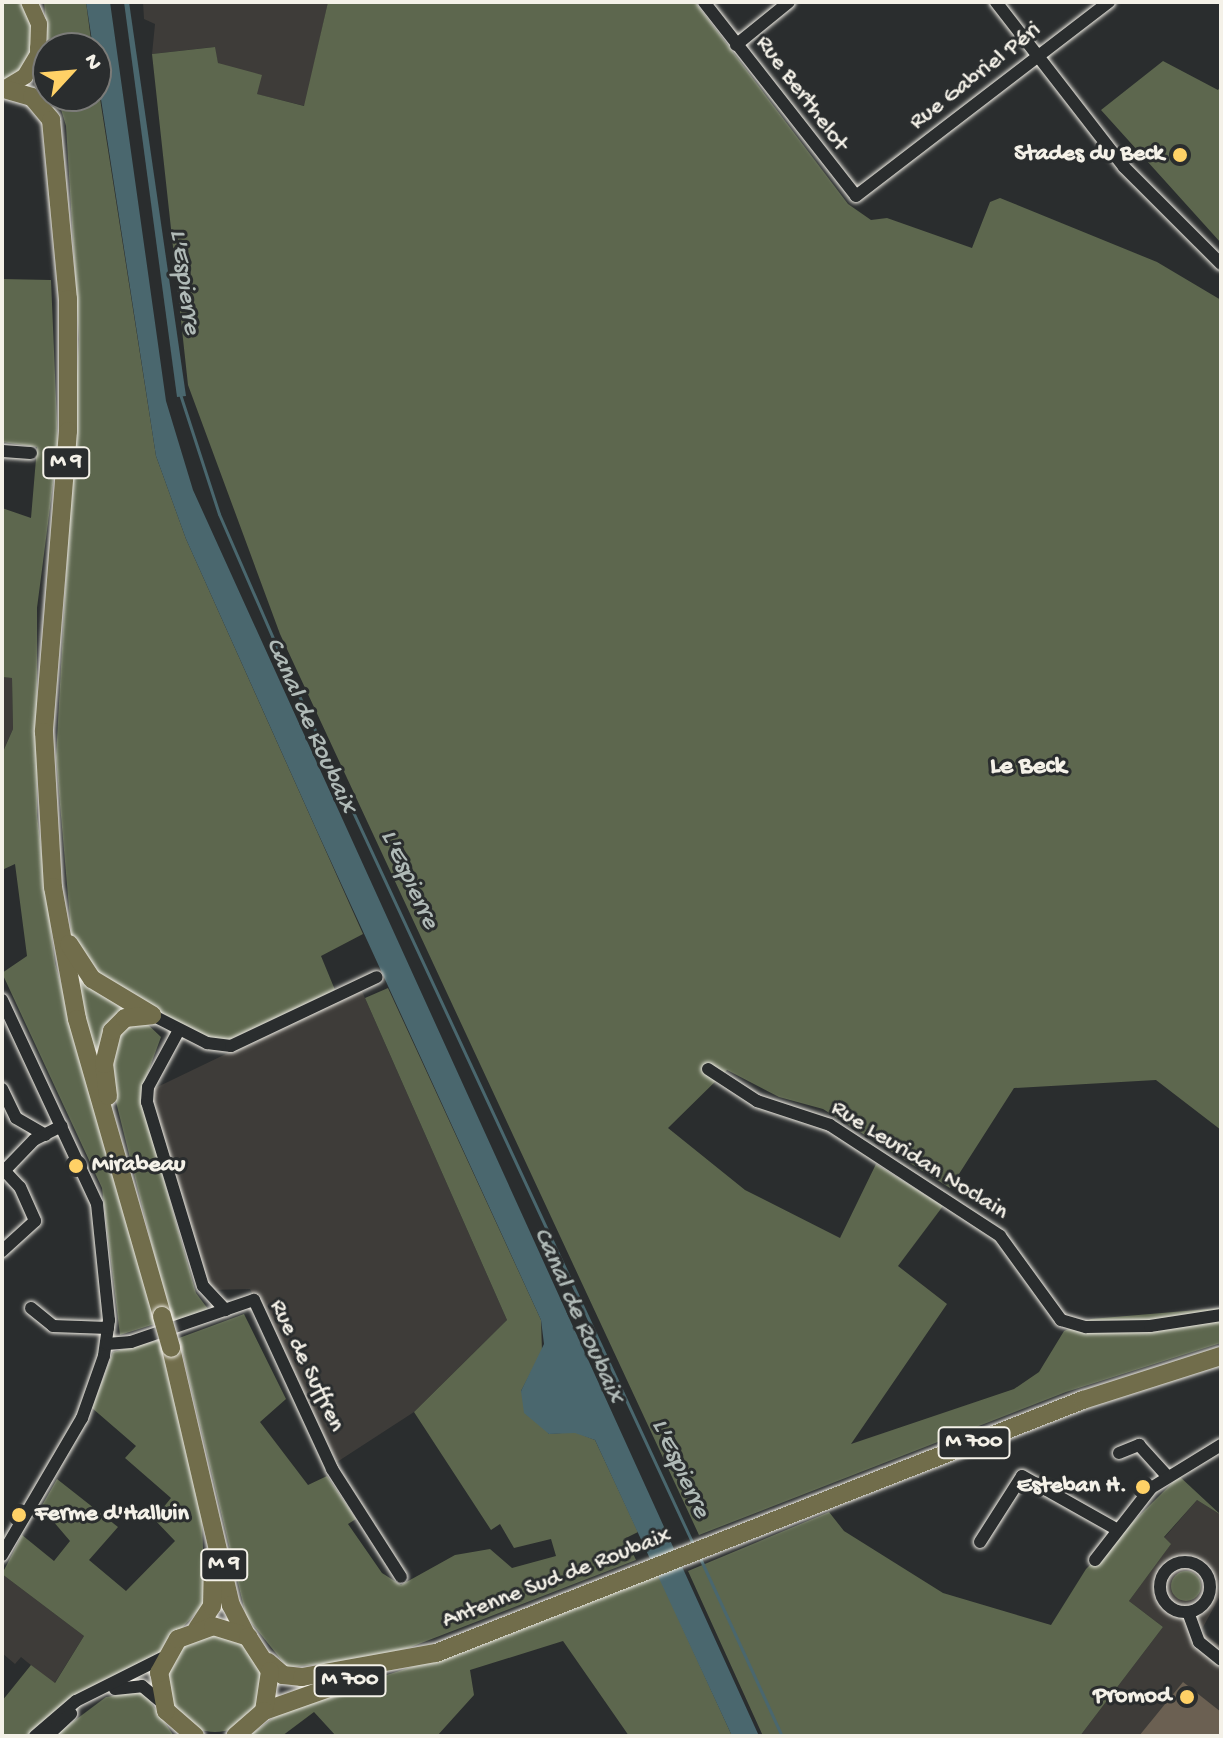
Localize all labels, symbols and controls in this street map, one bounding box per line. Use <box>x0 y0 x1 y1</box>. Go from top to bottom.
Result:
street label: Rue Gabriel Péri <box>904 17 1048 137</box>
street label: Rue Berthelot <box>748 30 854 158</box>
north arrow <box>32 32 112 112</box>
text: N <box>77 50 107 75</box>
place label: Stades du Beck <box>1014 141 1164 169</box>
marker: Stades du Beck <box>1171 146 1189 164</box>
water label: L'Espierre <box>160 228 206 336</box>
road number: M 9 <box>42 445 90 481</box>
water label: Canal de Roubaix <box>256 633 362 819</box>
district label: Le Beck <box>990 752 1066 784</box>
water label: L'Espierre <box>372 826 444 934</box>
street label: Rue Leuridan Noclain <box>825 1095 1013 1227</box>
place label: Mirabeau <box>92 1152 185 1180</box>
marker: Mirabeau <box>67 1157 85 1175</box>
water label: Canal de Roubaix <box>524 1223 630 1409</box>
street label: Rue de Suffren <box>262 1295 350 1437</box>
water label: L'Espierre <box>643 1415 715 1523</box>
road number: M 700 <box>936 1425 1012 1461</box>
place label: Esteban H. <box>1017 1473 1127 1501</box>
marker: Esteban H. <box>1134 1478 1152 1496</box>
place label: Ferme d'Halluin <box>35 1501 189 1529</box>
marker: Ferme d'Halluin <box>10 1506 28 1524</box>
street label: Antenne Sud de Roubaix <box>438 1522 676 1636</box>
road number: M 9 <box>200 1547 248 1583</box>
road number: M 700 <box>312 1663 388 1699</box>
place label: Promod <box>1093 1683 1171 1711</box>
marker: Promod <box>1178 1688 1196 1706</box>

